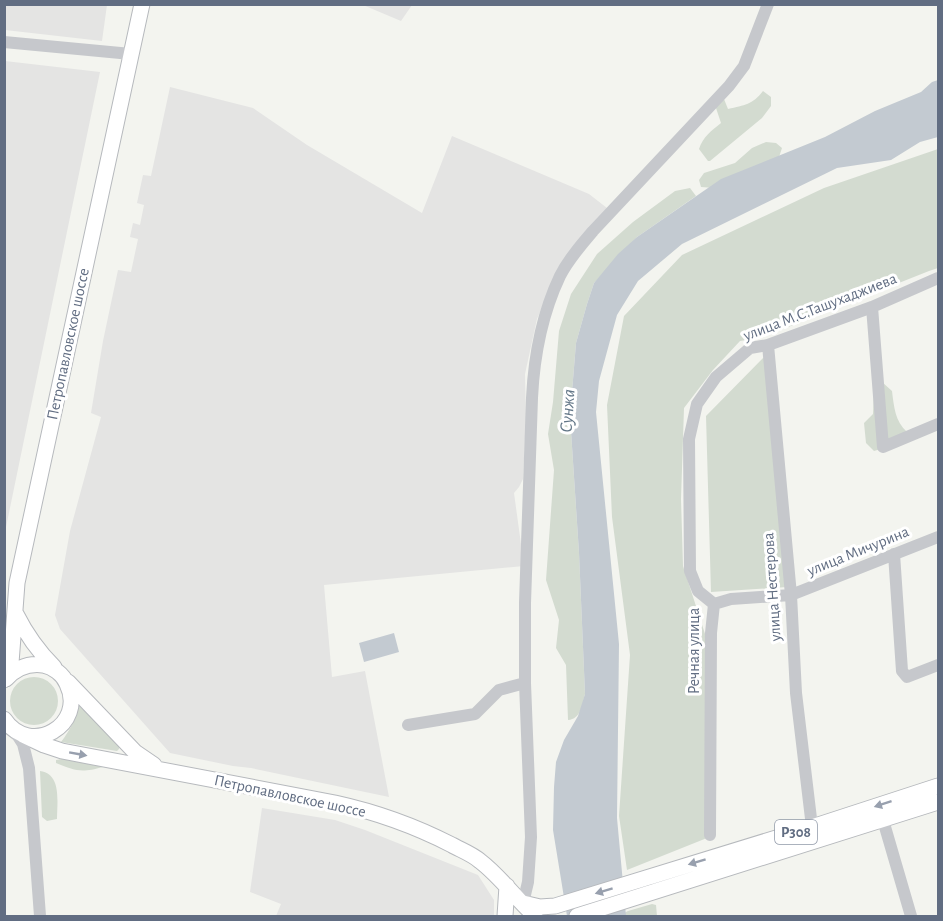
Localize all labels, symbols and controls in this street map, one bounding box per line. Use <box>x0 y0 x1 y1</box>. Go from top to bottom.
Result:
street label: Петропавловское шоссе <box>44 267 92 421</box>
street label: улица М.С.Ташухаджиева <box>740 270 899 345</box>
water label: Сунжа <box>558 389 578 433</box>
street label: улица Мичурина <box>804 523 912 580</box>
street label: улица Нестерова <box>760 532 785 643</box>
street label: Речная улица <box>686 608 703 694</box>
one-way arrow <box>68 749 87 758</box>
street label: Петропавловское шоссе <box>213 772 367 820</box>
one-way arrow <box>874 800 892 809</box>
road number: P308 <box>775 820 817 844</box>
one-way arrow <box>688 858 706 867</box>
one-way arrow <box>594 887 612 896</box>

